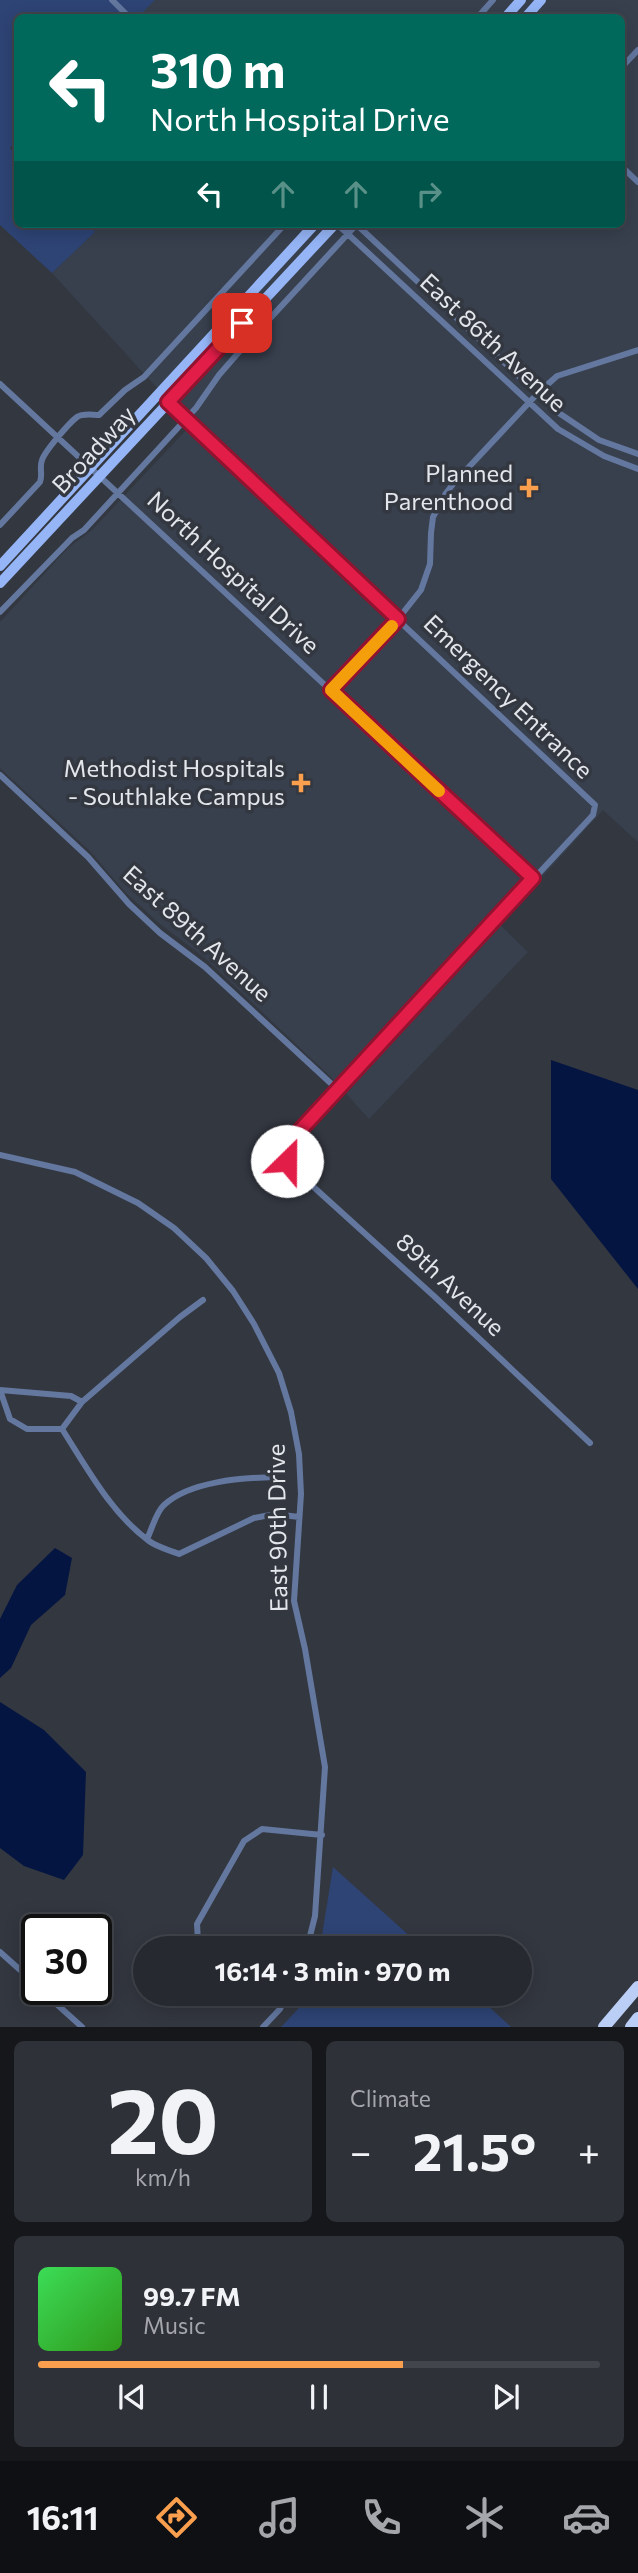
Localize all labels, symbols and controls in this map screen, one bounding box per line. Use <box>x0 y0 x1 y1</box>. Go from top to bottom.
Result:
text: 310 m <box>150 38 285 98</box>
icon: left <box>35 42 126 133</box>
text: North Hospital Drive <box>150 98 450 138</box>
icon: left <box>191 175 229 213</box>
icon: ahead <box>264 175 302 213</box>
icon: ahead <box>337 175 375 213</box>
icon: right <box>410 175 448 213</box>
street label: East 86th Avenue <box>415 267 573 417</box>
pin <box>212 293 272 353</box>
icon: arrive <box>223 304 261 342</box>
street label: Broadway <box>45 399 141 499</box>
place label: Planned Parenthood <box>384 458 513 515</box>
marker: Planned Parenthood <box>519 478 539 498</box>
street label: North Hospital Drive <box>142 485 326 659</box>
street label: Emergency Entrance <box>419 608 600 784</box>
place label: Methodist Hospitals - Southlake Campus <box>64 753 285 810</box>
marker: Methodist Hospitals - Southlake Campus <box>291 773 311 793</box>
street label: East 89th Avenue <box>118 859 278 1007</box>
position arrow <box>250 1124 324 1198</box>
street label: 89th Avenue <box>391 1226 511 1341</box>
street label: East 90th Drive <box>261 1444 292 1613</box>
speed limit sign: 30 <box>21 1914 112 2005</box>
text: 16:14 · 3 min · 970 m <box>215 1955 450 1986</box>
text: 20 <box>107 2061 219 2173</box>
text: Climate <box>350 2084 431 2112</box>
text: 21.5° <box>413 2118 536 2182</box>
text: − <box>350 2127 372 2174</box>
text: + <box>578 2127 600 2174</box>
text: km/h <box>135 2163 191 2191</box>
text: 99.7 FM <box>143 2280 241 2311</box>
text: Music <box>143 2311 206 2339</box>
icon: previous <box>113 2378 151 2416</box>
icon: pause <box>300 2378 338 2416</box>
icon: next <box>487 2378 525 2416</box>
icon: directions <box>152 2493 201 2542</box>
icon: music <box>255 2493 304 2542</box>
icon: phone <box>357 2493 406 2542</box>
icon: climate <box>460 2493 509 2542</box>
icon: car <box>562 2493 611 2542</box>
text: 16:11 <box>27 2497 98 2537</box>

